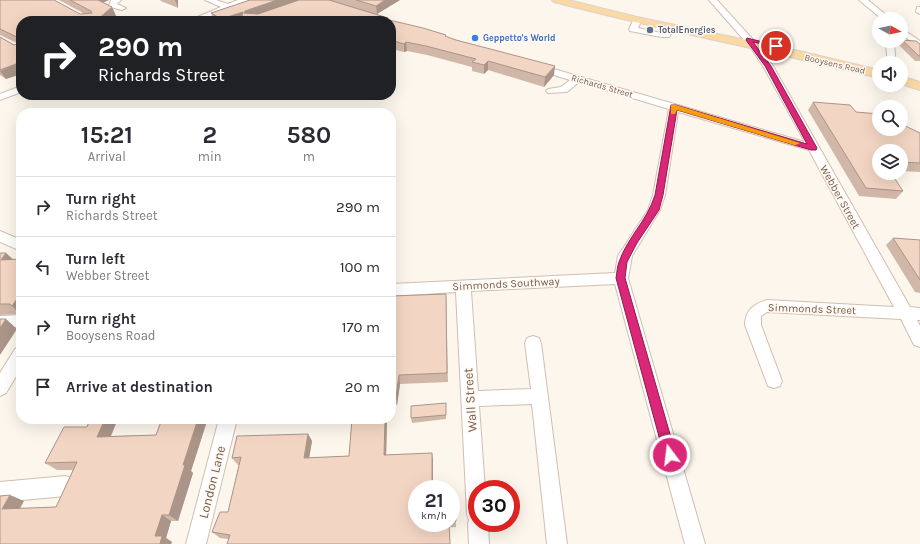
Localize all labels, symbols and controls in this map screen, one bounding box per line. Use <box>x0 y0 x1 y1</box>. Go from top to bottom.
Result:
north arrow <box>872 12 908 48</box>
map controls <box>872 12 908 180</box>
marker: TotalEnergies <box>645 25 655 35</box>
place label: TotalEnergies <box>658 25 716 35</box>
pin <box>759 29 793 63</box>
text: 290 m <box>98 30 183 63</box>
icon: right <box>32 32 84 84</box>
marker: Geppetto's World <box>470 33 480 43</box>
place label: Geppetto's World <box>483 33 556 43</box>
icon: arrive <box>765 35 787 57</box>
street label: Booysens Road <box>804 52 866 76</box>
button: sound <box>872 56 908 92</box>
text: Richards Street <box>98 64 225 86</box>
street label: Richards Street <box>570 72 634 100</box>
button: search <box>872 100 908 136</box>
text: 15:21 <box>81 121 133 149</box>
text: 2 <box>202 121 217 149</box>
text: 580 <box>286 121 331 149</box>
button: layers <box>872 144 908 180</box>
text: Arrival <box>88 149 126 164</box>
text: min <box>198 149 222 164</box>
text: m <box>303 149 315 164</box>
street label: Webber Street <box>817 163 863 231</box>
text: Turn right <box>66 190 136 208</box>
icon: right <box>32 196 54 218</box>
text: 290 m <box>336 198 380 216</box>
text: Richards Street <box>66 208 158 223</box>
text: Turn left <box>66 250 125 268</box>
icon: left <box>32 256 54 278</box>
text: 100 m <box>340 258 380 276</box>
text: Webber Street <box>66 268 149 283</box>
street label: Simmonds Southway <box>452 275 560 293</box>
street label: Simmonds Street <box>768 301 856 317</box>
text: Turn right <box>66 310 136 328</box>
icon: right <box>32 316 54 338</box>
text: 170 m <box>342 318 380 336</box>
text: Booysens Road <box>66 328 156 343</box>
street label: Wall Street <box>460 367 480 433</box>
icon: arrive <box>32 376 54 398</box>
text: Arrive at destination <box>66 378 213 396</box>
text: 20 m <box>345 378 380 396</box>
position arrow <box>649 434 691 476</box>
street label: London Lane <box>196 444 228 520</box>
speed limit sign: 30 <box>468 480 520 532</box>
text: 21 <box>424 489 444 512</box>
text: km/h <box>421 510 447 522</box>

